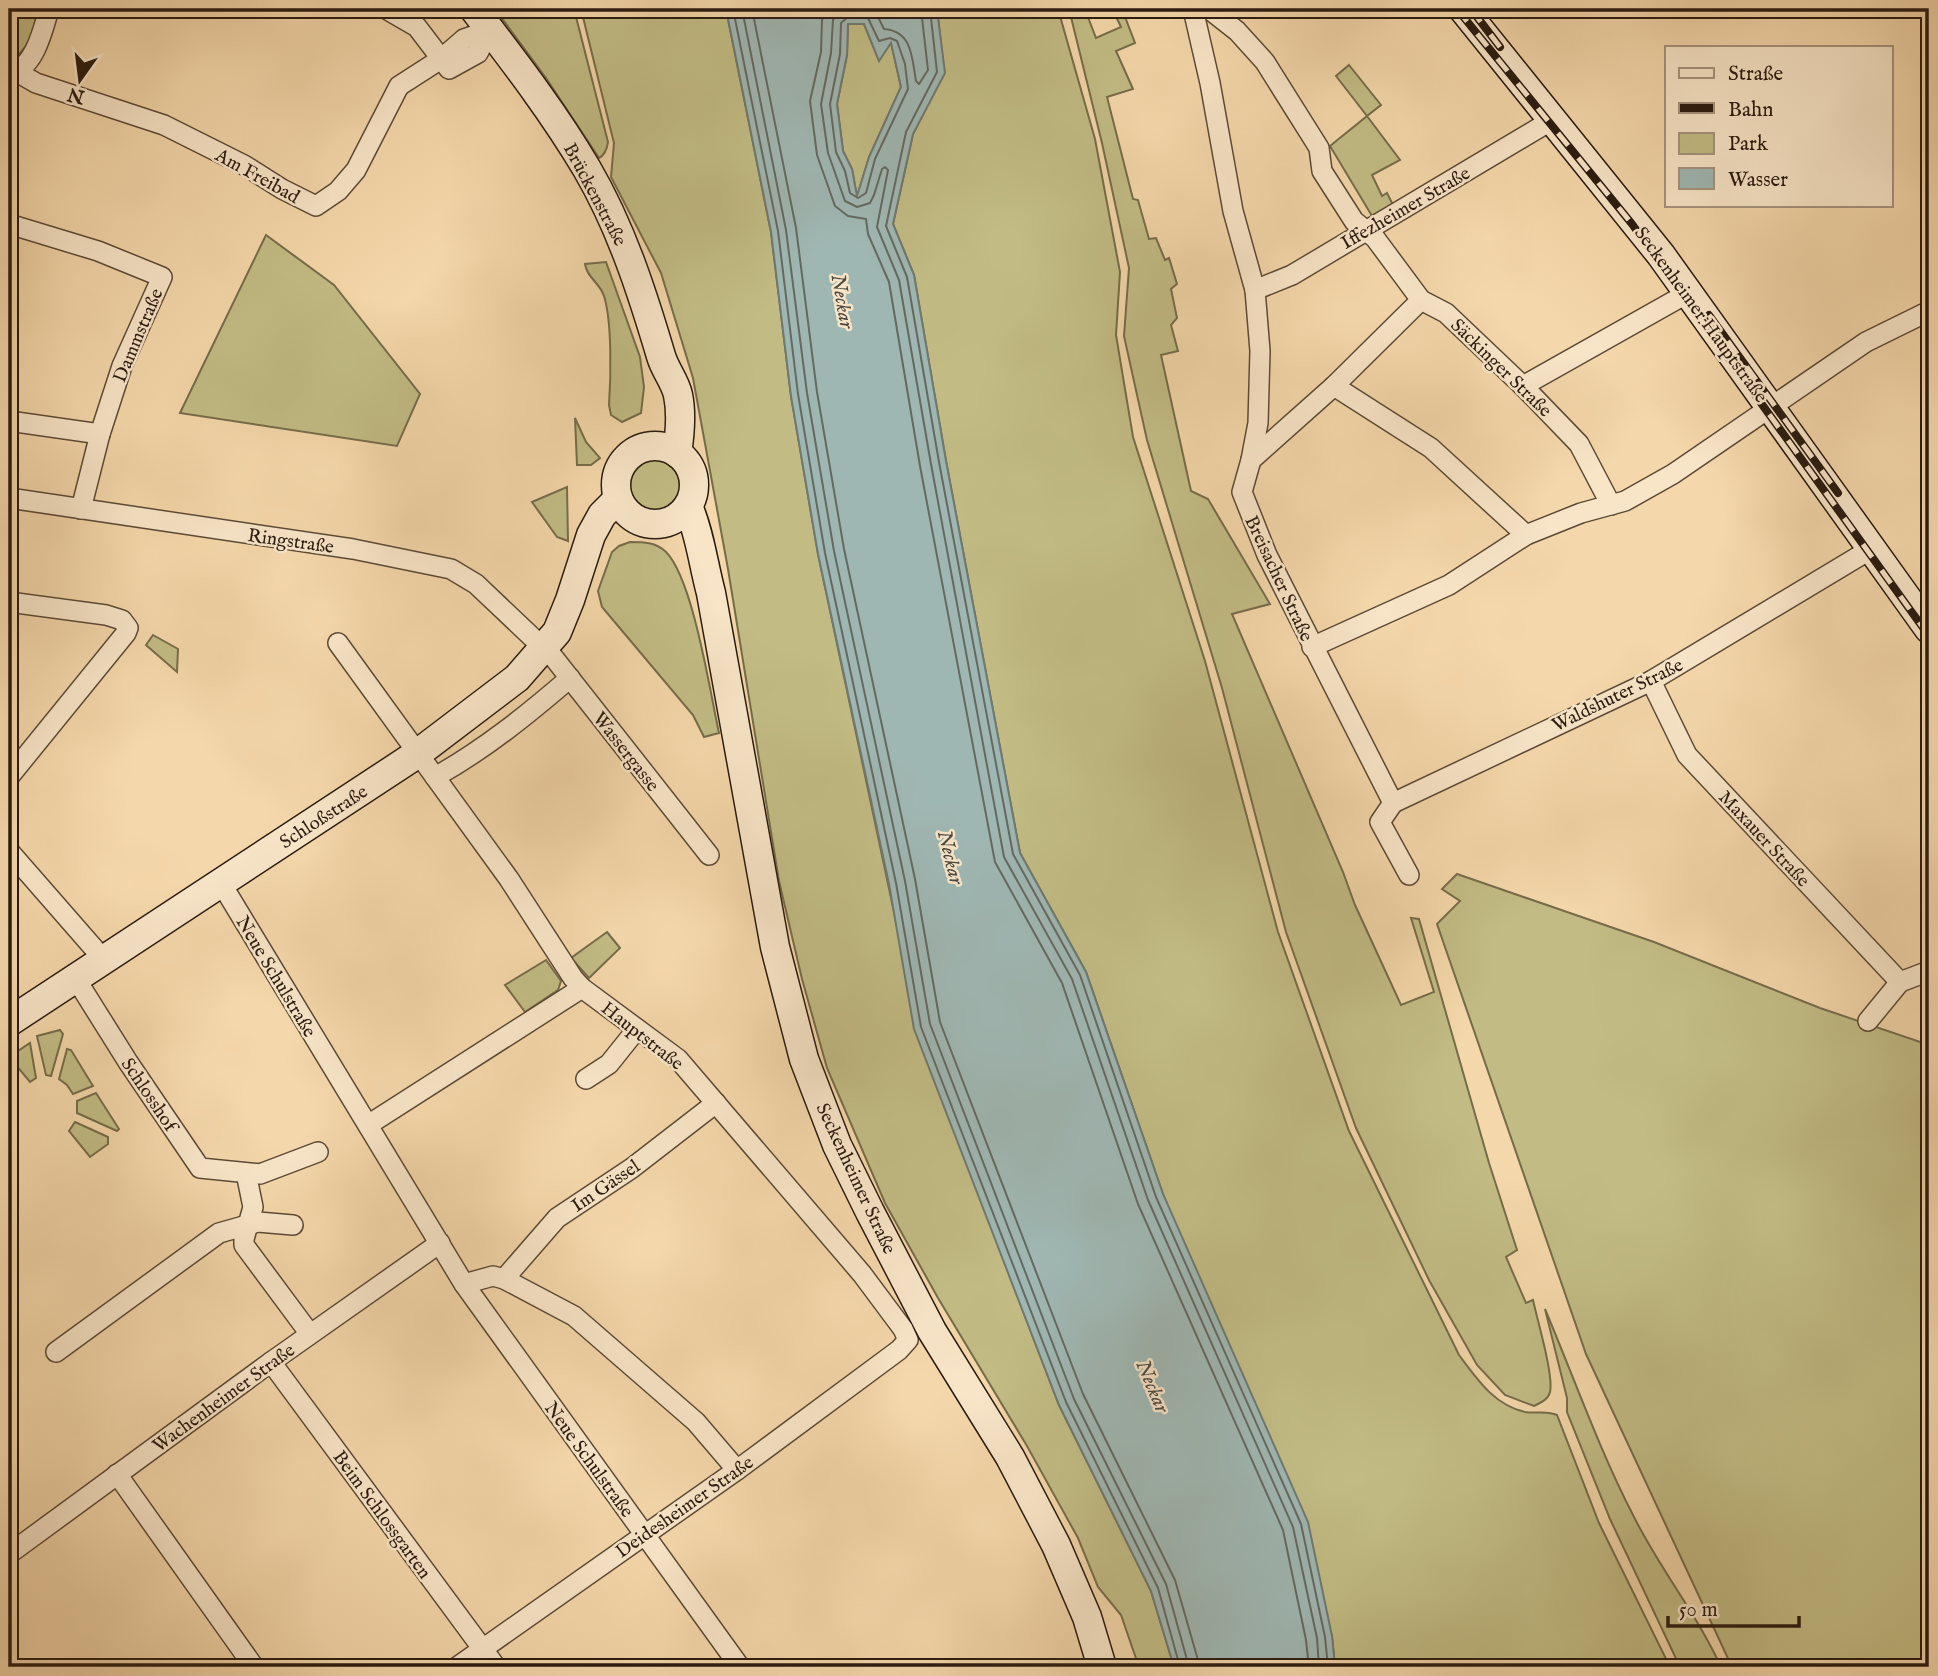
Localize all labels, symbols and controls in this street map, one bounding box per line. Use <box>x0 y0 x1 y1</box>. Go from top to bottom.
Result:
north arrow <box>46 46 116 116</box>
legend <box>1665 46 1892 206</box>
text: Straße <box>1728 61 1784 88</box>
text: N <box>65 81 88 108</box>
text: Bahn <box>1728 97 1773 124</box>
text: Park <box>1728 131 1769 158</box>
street label: Brückenstraße <box>557 139 632 251</box>
street label: Am Freibad <box>210 143 304 210</box>
street label: Iffezheimer Straße <box>1337 162 1475 255</box>
text: Wasser <box>1728 167 1788 194</box>
street label: Seckenheimer Hauptstraße <box>1628 222 1773 408</box>
water label: Neckar <box>823 272 860 332</box>
street label: Dammstraße <box>108 285 169 386</box>
street label: Säckinger Straße <box>1445 314 1556 423</box>
street label: Breisacher Straße <box>1239 512 1318 646</box>
street label: Ringstraße <box>246 524 336 560</box>
street label: Waldshuter Straße <box>1548 653 1688 738</box>
street label: Wassergasse <box>587 707 664 797</box>
street label: Schloßstraße <box>276 780 373 855</box>
street label: Maxauer Straße <box>1713 786 1815 893</box>
water label: Neckar <box>930 827 970 888</box>
street label: Neue Schulstraße <box>230 912 321 1042</box>
street label: Hauptstraße <box>596 997 688 1076</box>
street label: Schlosshof <box>115 1054 183 1139</box>
street label: Seckenheimer Straße <box>810 1100 901 1258</box>
street label: Im Gässel <box>567 1155 646 1218</box>
street label: Wachenheimer Straße <box>148 1339 300 1458</box>
water label: Neckar <box>1128 1356 1175 1418</box>
street label: Neue Schulstraße <box>538 1398 639 1523</box>
street label: Beim Schlossgarten <box>327 1446 436 1584</box>
street label: Deidesheimer Straße <box>612 1451 759 1564</box>
scale bar <box>1668 1585 1800 1629</box>
text: 50 m <box>1679 1597 1718 1624</box>

